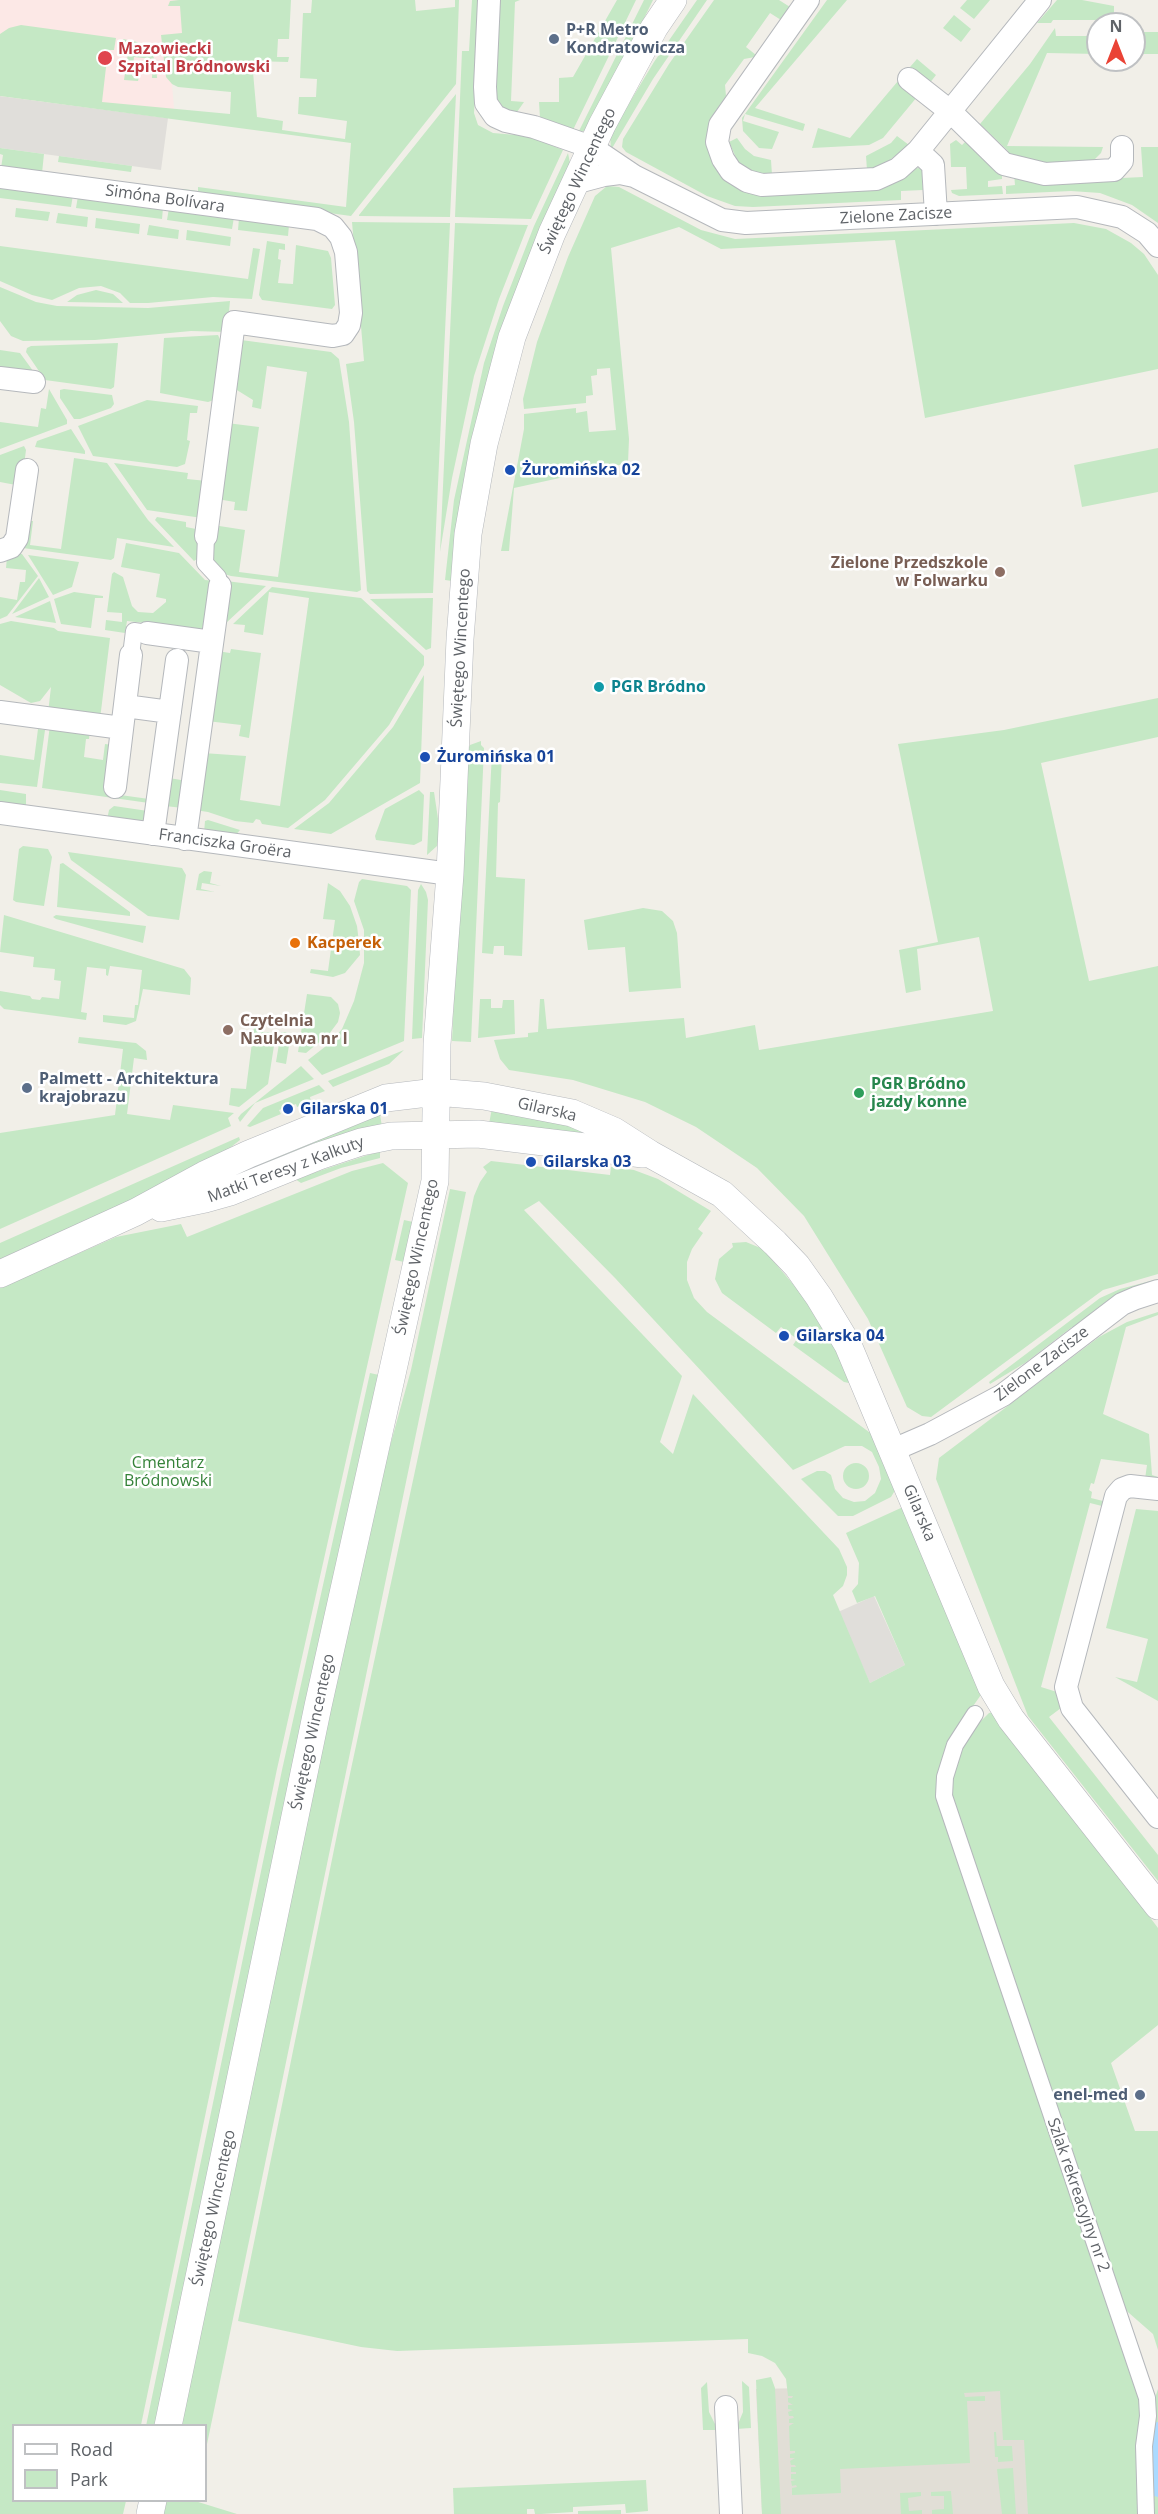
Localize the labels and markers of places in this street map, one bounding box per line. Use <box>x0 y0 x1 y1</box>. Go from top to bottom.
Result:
place label: P+R Metro Kondratowicza <box>566 20 685 58</box>
marker: P+R Metro Kondratowicza <box>547 32 561 46</box>
place label: Mazowiecki Szpital Bródnowski <box>118 39 270 77</box>
marker: Mazowiecki Szpital Bródnowski <box>96 49 114 67</box>
place label: Żuromińska 02 <box>522 460 640 480</box>
marker: Żuromińska 02 <box>503 463 517 477</box>
place label: Zielone Przedszkole w Folwarku <box>831 553 988 591</box>
marker: Zielone Przedszkole w Folwarku <box>993 565 1007 579</box>
place label: PGR Bródno <box>611 677 706 697</box>
marker: PGR Bródno <box>592 680 606 694</box>
place label: Żuromińska 01 <box>437 747 555 767</box>
marker: Żuromińska 01 <box>418 750 432 764</box>
place label: Kacperek <box>307 933 382 953</box>
marker: Kacperek <box>288 936 302 950</box>
place label: Czytelnia Naukowa nr I <box>240 1011 348 1049</box>
marker: Czytelnia Naukowa nr I <box>221 1023 235 1037</box>
place label: Palmett - Architektura krajobrazu <box>39 1069 219 1107</box>
place label: PGR Bródno jazdy konne <box>871 1074 967 1112</box>
marker: Palmett - Architektura krajobrazu <box>20 1081 34 1095</box>
marker: PGR Bródno jazdy konne <box>852 1086 866 1100</box>
place label: Gilarska 01 <box>300 1099 388 1119</box>
marker: Gilarska 01 <box>281 1102 295 1116</box>
place label: Gilarska 03 <box>543 1152 631 1172</box>
marker: Gilarska 03 <box>524 1155 538 1169</box>
place label: Gilarska 04 <box>796 1326 884 1346</box>
marker: Gilarska 04 <box>777 1329 791 1343</box>
place label: enel-med <box>1053 2085 1128 2105</box>
marker: enel-med <box>1133 2088 1147 2102</box>

